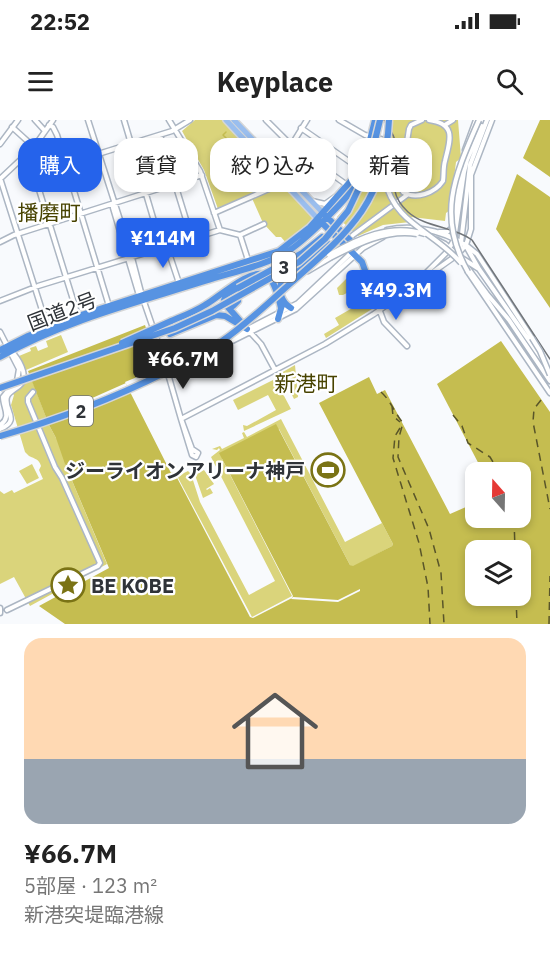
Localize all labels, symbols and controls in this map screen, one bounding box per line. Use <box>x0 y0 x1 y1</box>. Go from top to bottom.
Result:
text: 22:52 <box>30 7 90 36</box>
text: Keyplace <box>217 64 333 99</box>
icon: menu <box>24 65 57 98</box>
icon: search <box>493 65 526 98</box>
chip: 購入 <box>18 138 102 192</box>
chip: 賃貸 <box>114 138 198 192</box>
chip: 絞り込み <box>210 138 336 192</box>
chip: 新着 <box>348 138 432 192</box>
district label: 播磨町 <box>18 198 81 226</box>
pin: ¥114M <box>121 218 205 269</box>
text: ¥114M <box>130 224 196 251</box>
road number: 3 <box>272 252 296 282</box>
pin: ¥49.3M <box>347 270 445 321</box>
text: ¥49.3M <box>360 276 432 303</box>
street label: 国道2号 <box>24 285 100 337</box>
pin: ¥66.7M <box>134 339 232 390</box>
text: ¥66.7M <box>147 345 219 372</box>
district label: 新港町 <box>275 369 338 397</box>
road number: 2 <box>69 396 93 426</box>
sports icon: ジーライオンアリーナ神戸 <box>310 452 346 488</box>
place label: ジーライオンアリーナ神戸 <box>65 457 305 484</box>
north arrow <box>465 462 531 528</box>
map controls <box>465 462 531 606</box>
button: layers <box>465 540 531 606</box>
place icon: BE KOBE <box>50 567 86 603</box>
place label: BE KOBE <box>91 572 174 599</box>
icon: home <box>221 677 329 785</box>
text: ¥66.7M <box>24 836 117 870</box>
text: 5部屋 · 123 m² <box>24 872 157 899</box>
text: 新港突堤臨港線 <box>24 901 164 928</box>

